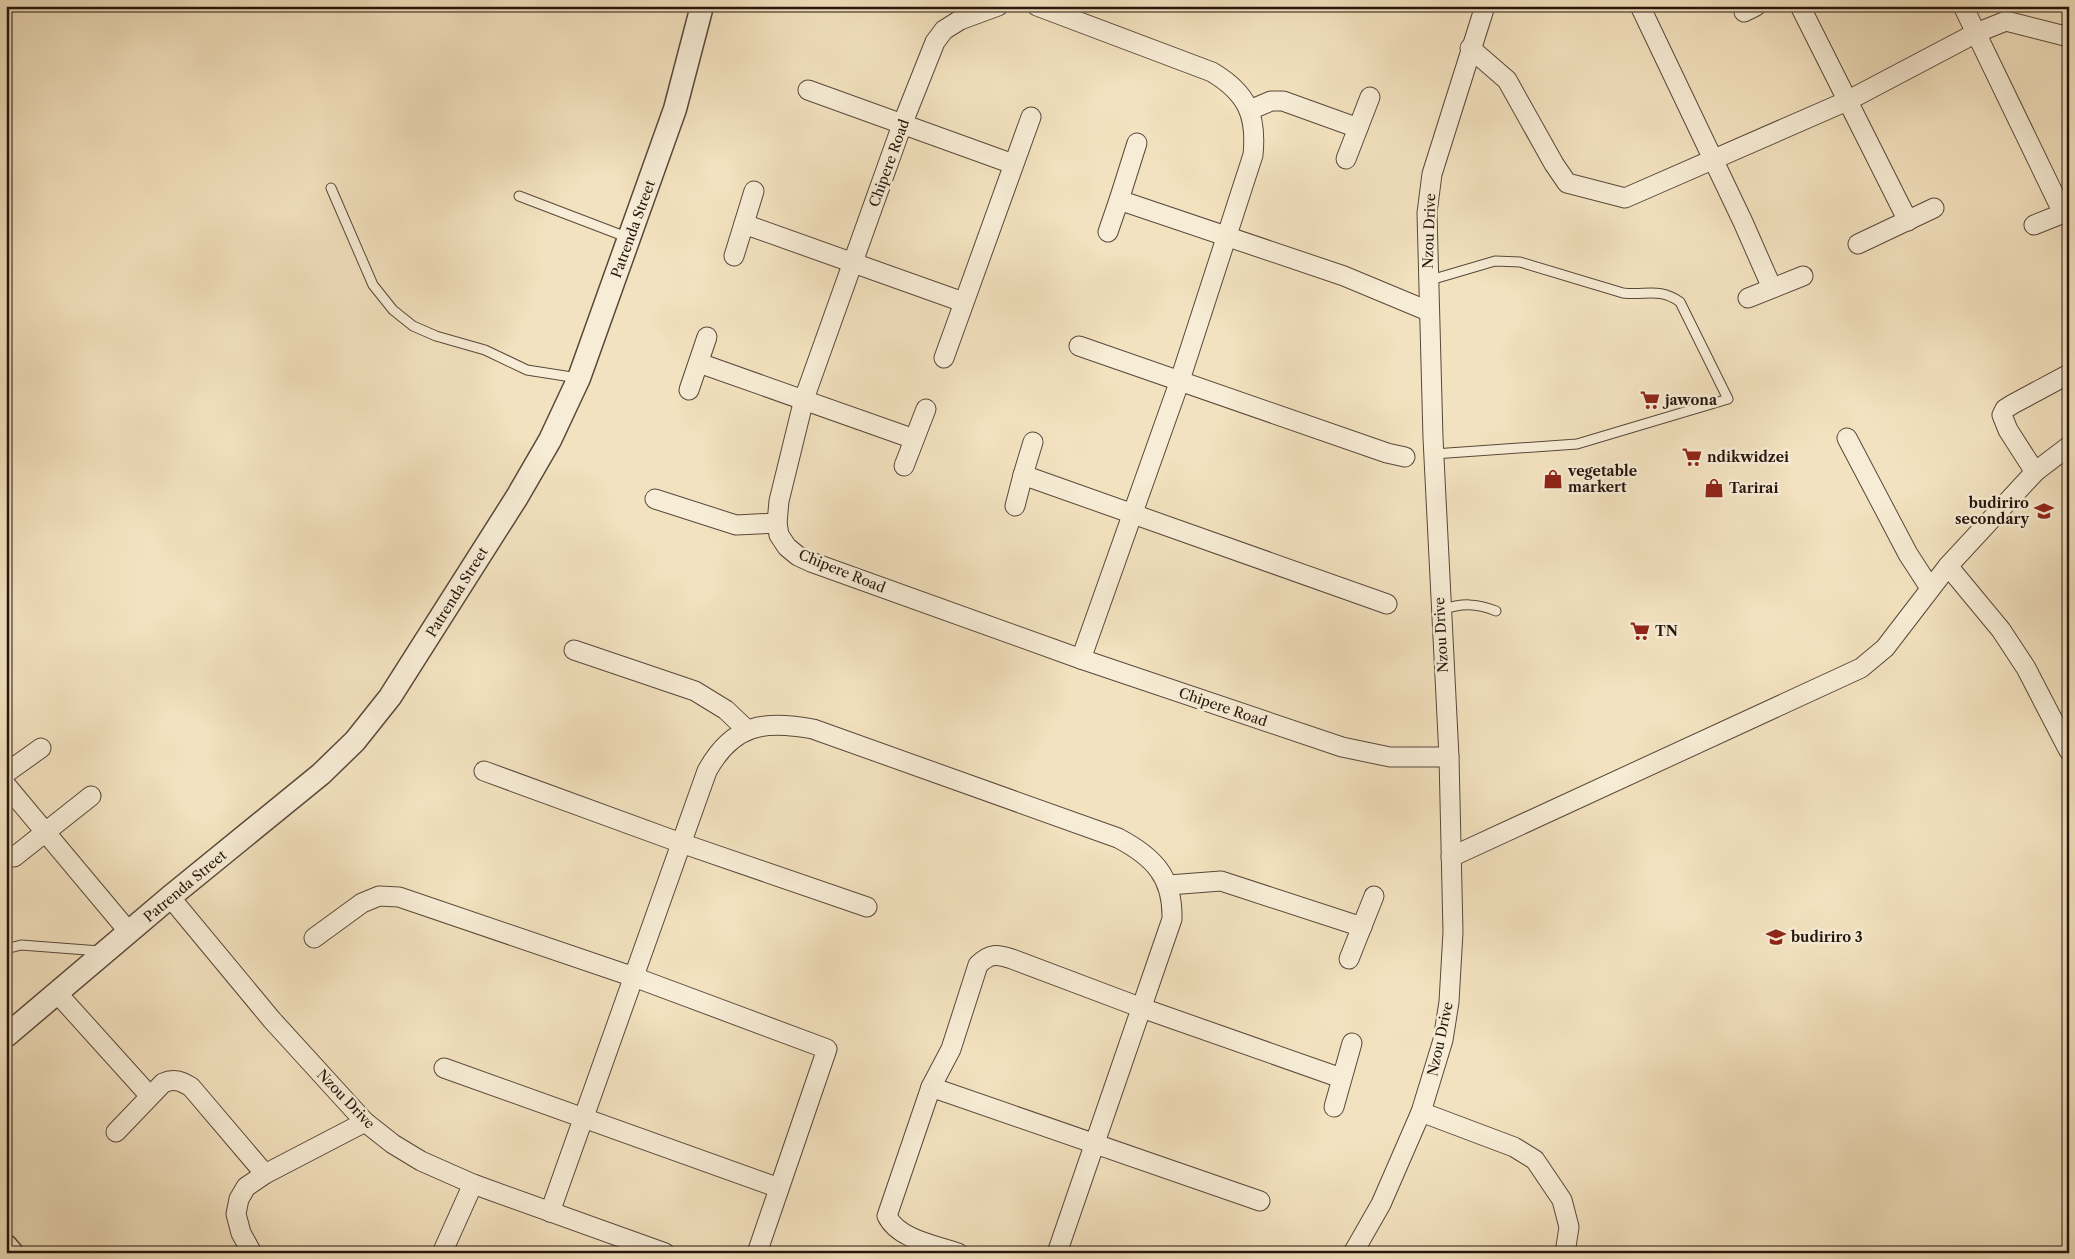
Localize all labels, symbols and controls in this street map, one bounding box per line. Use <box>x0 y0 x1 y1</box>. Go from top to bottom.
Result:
street label: Chipere Road <box>865 116 913 209</box>
street label: Patrenda Street <box>607 178 659 280</box>
street label: Nzou Drive <box>1419 193 1439 269</box>
supermarket icon: jawona <box>1639 389 1661 411</box>
place label: jawona <box>1662 391 1718 409</box>
supermarket icon: ndikwidzei <box>1681 446 1703 468</box>
place label: ndikwidzei <box>1707 448 1789 466</box>
place label: vegetable markert <box>1567 462 1637 496</box>
shop icon: vegetable markert <box>1542 468 1564 490</box>
shop icon: Tarirai <box>1703 477 1725 499</box>
place label: Tarirai <box>1729 479 1778 497</box>
place label: budiriro secondary <box>1955 494 2029 528</box>
school or university icon: budiriro secondary <box>2033 500 2055 522</box>
street label: Patrenda Street <box>422 544 492 640</box>
street label: Chipere Road <box>796 545 889 597</box>
street label: Nzou Drive <box>1430 597 1452 673</box>
supermarket icon: TN <box>1629 620 1651 642</box>
place label: TN <box>1655 622 1678 640</box>
street label: Chipere Road <box>1176 683 1270 731</box>
street label: Patrenda Street <box>140 846 230 926</box>
school or university icon: budiriro 3 <box>1765 926 1787 948</box>
place label: budiriro 3 <box>1790 928 1863 946</box>
street label: Nzou Drive <box>1423 1000 1457 1078</box>
street label: Nzou Drive <box>313 1065 379 1133</box>

